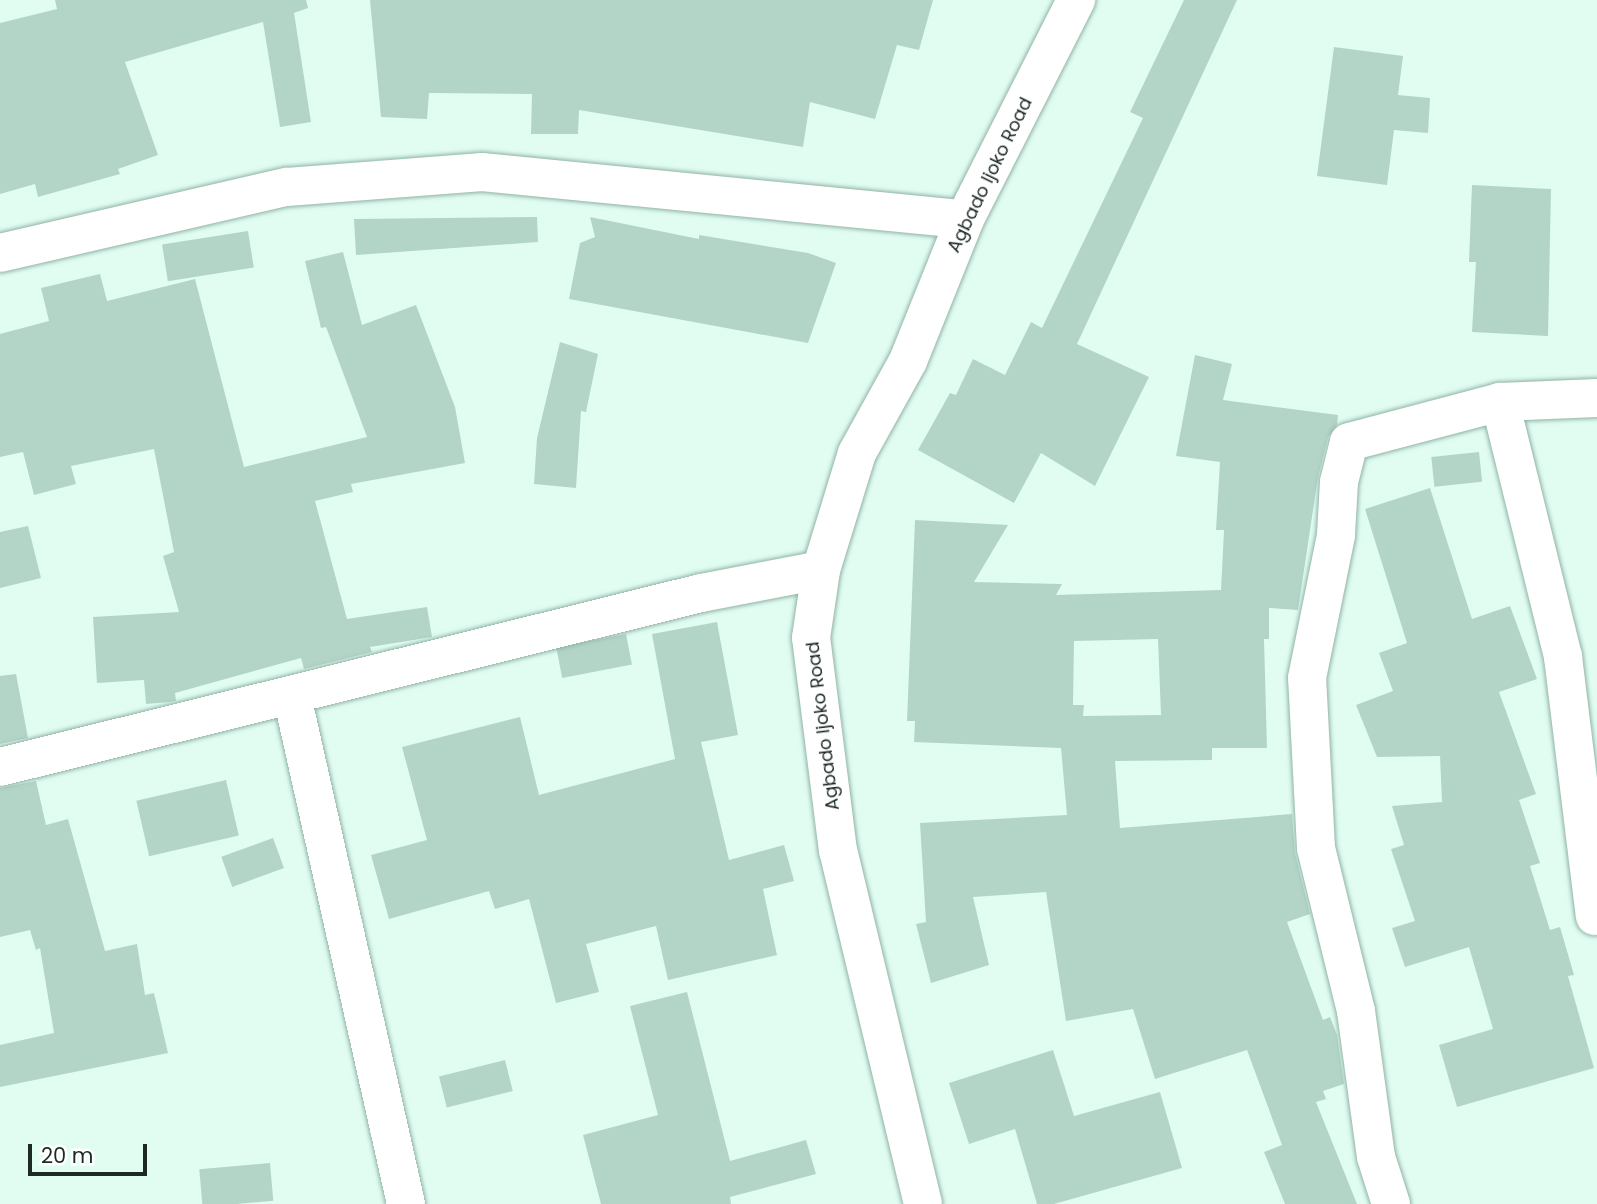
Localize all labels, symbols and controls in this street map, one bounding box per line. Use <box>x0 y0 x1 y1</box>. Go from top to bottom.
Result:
street label: Agbado Ijoko Road <box>943 94 1037 256</box>
street label: Agbado Ijoko Road <box>802 640 844 812</box>
scale bar <box>32 1130 150 1174</box>
text: 20 m <box>41 1141 94 1170</box>

